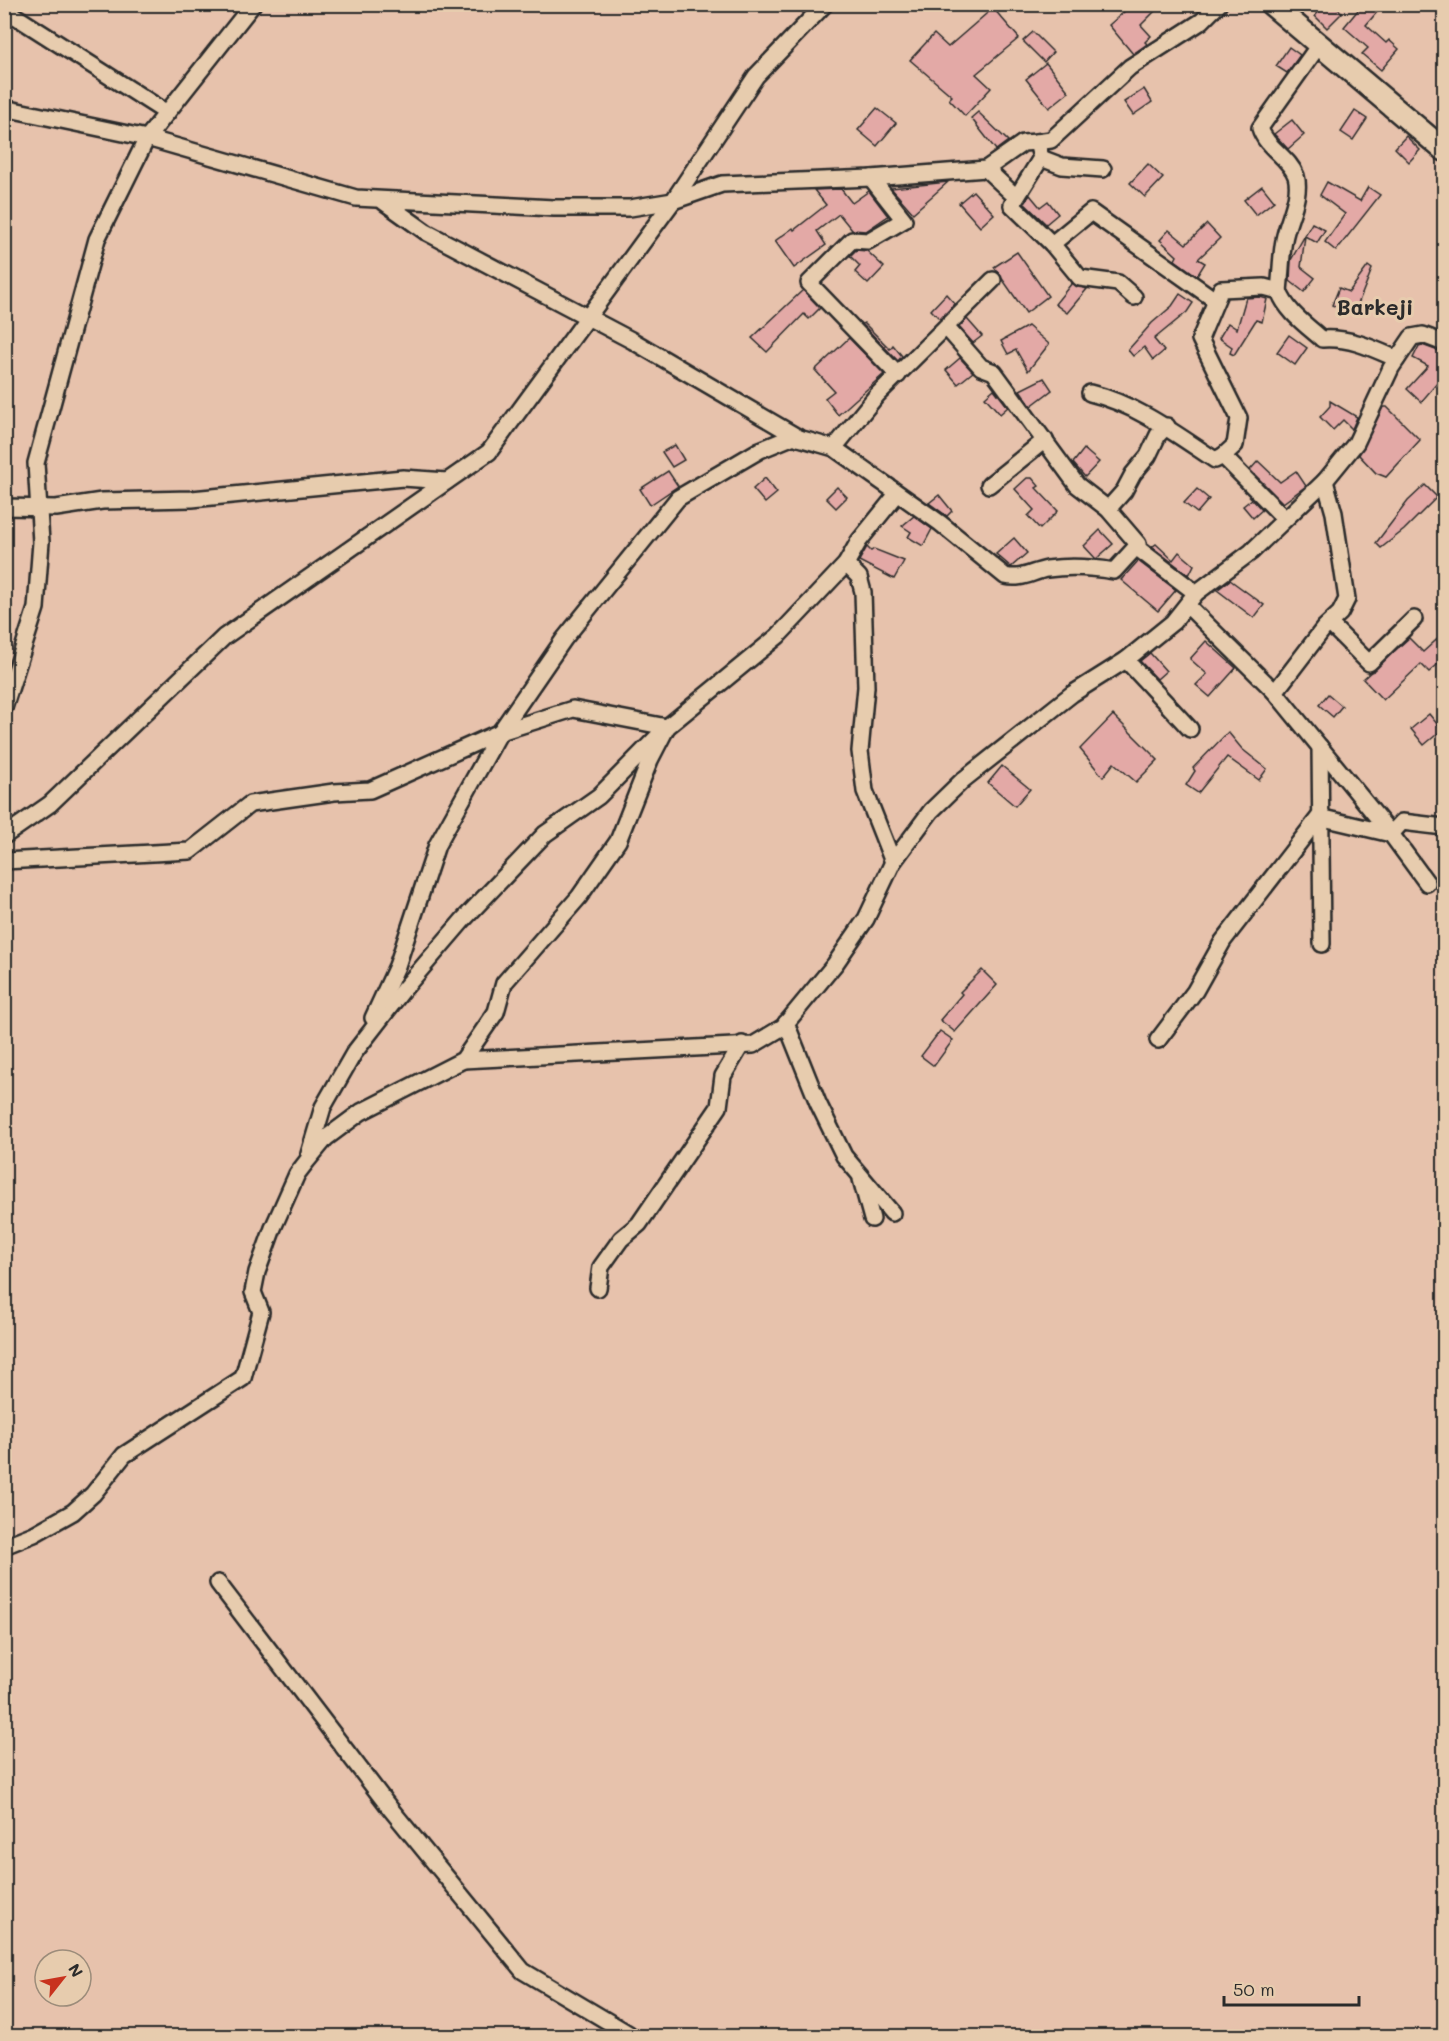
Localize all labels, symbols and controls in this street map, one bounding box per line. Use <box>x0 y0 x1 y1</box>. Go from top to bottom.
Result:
district label: Barkeji <box>1337 293 1413 320</box>
north arrow <box>33 1948 93 2008</box>
text: N <box>64 1959 88 1981</box>
scale bar <box>1224 1969 1359 2007</box>
text: 50 m <box>1233 1977 1275 2001</box>

